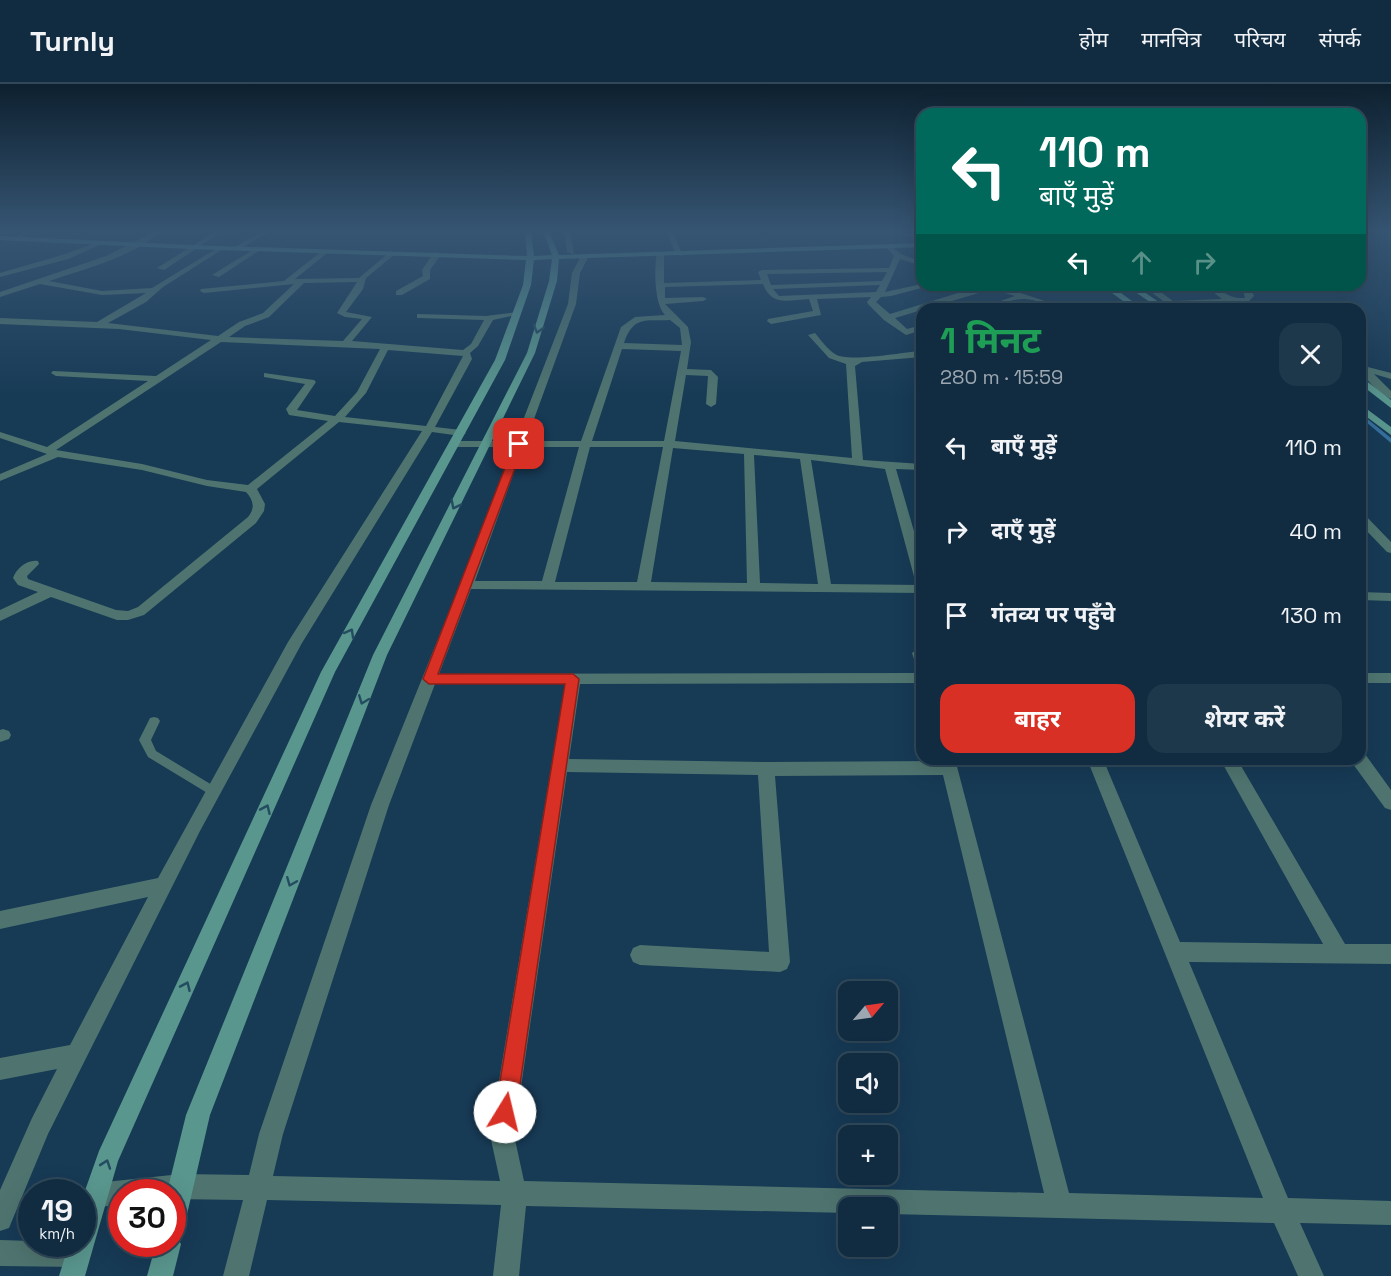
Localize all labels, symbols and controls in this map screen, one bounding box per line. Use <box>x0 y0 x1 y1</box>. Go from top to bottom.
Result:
text: Turnly <box>30 23 115 59</box>
text: होम <box>1079 26 1108 53</box>
text: मानचित्र <box>1141 26 1201 53</box>
text: परिचय <box>1234 26 1286 53</box>
text: संपर्क <box>1319 26 1361 53</box>
text: 110 m <box>1039 126 1151 179</box>
icon: left <box>940 132 1018 210</box>
text: बाएँ मुड़ें <box>1039 178 1114 213</box>
icon: left <box>1062 246 1095 279</box>
icon: ahead <box>1125 246 1158 279</box>
icon: right <box>1188 246 1221 279</box>
text: 1 मिनट <box>940 318 1041 364</box>
one-way arrow <box>533 323 545 334</box>
button: close <box>1279 323 1342 386</box>
text: 280 m · 15:59 <box>940 364 1063 390</box>
pin <box>493 418 544 469</box>
icon: arrive <box>502 427 535 460</box>
icon: left <box>940 431 973 464</box>
text: बाएँ मुड़ें <box>991 432 1057 460</box>
text: 110 m <box>1285 433 1342 461</box>
one-way arrow <box>451 499 463 510</box>
icon: right <box>940 515 973 548</box>
text: दाएँ मुड़ें <box>991 516 1056 544</box>
text: 40 m <box>1290 517 1342 545</box>
icon: arrive <box>940 599 973 632</box>
text: गंतव्य पर पहुँचे <box>991 600 1115 628</box>
text: 130 m <box>1281 601 1342 629</box>
one-way arrow <box>342 628 354 639</box>
button: बाहर <box>940 684 1135 753</box>
button: शेयर करें <box>1147 684 1342 753</box>
one-way arrow <box>357 695 370 705</box>
one-way arrow <box>259 804 271 815</box>
one-way arrow <box>286 876 298 887</box>
north arrow <box>838 981 898 1041</box>
map controls <box>838 981 898 1257</box>
one-way arrow <box>178 982 190 993</box>
button: sound <box>838 1053 898 1113</box>
position arrow <box>473 1080 537 1144</box>
button: + <box>838 1125 898 1185</box>
one-way arrow <box>99 1159 111 1170</box>
speed limit sign: 30 <box>108 1179 186 1257</box>
text: 19 <box>41 1191 73 1230</box>
button: − <box>838 1197 898 1257</box>
text: km/h <box>39 1224 75 1243</box>

